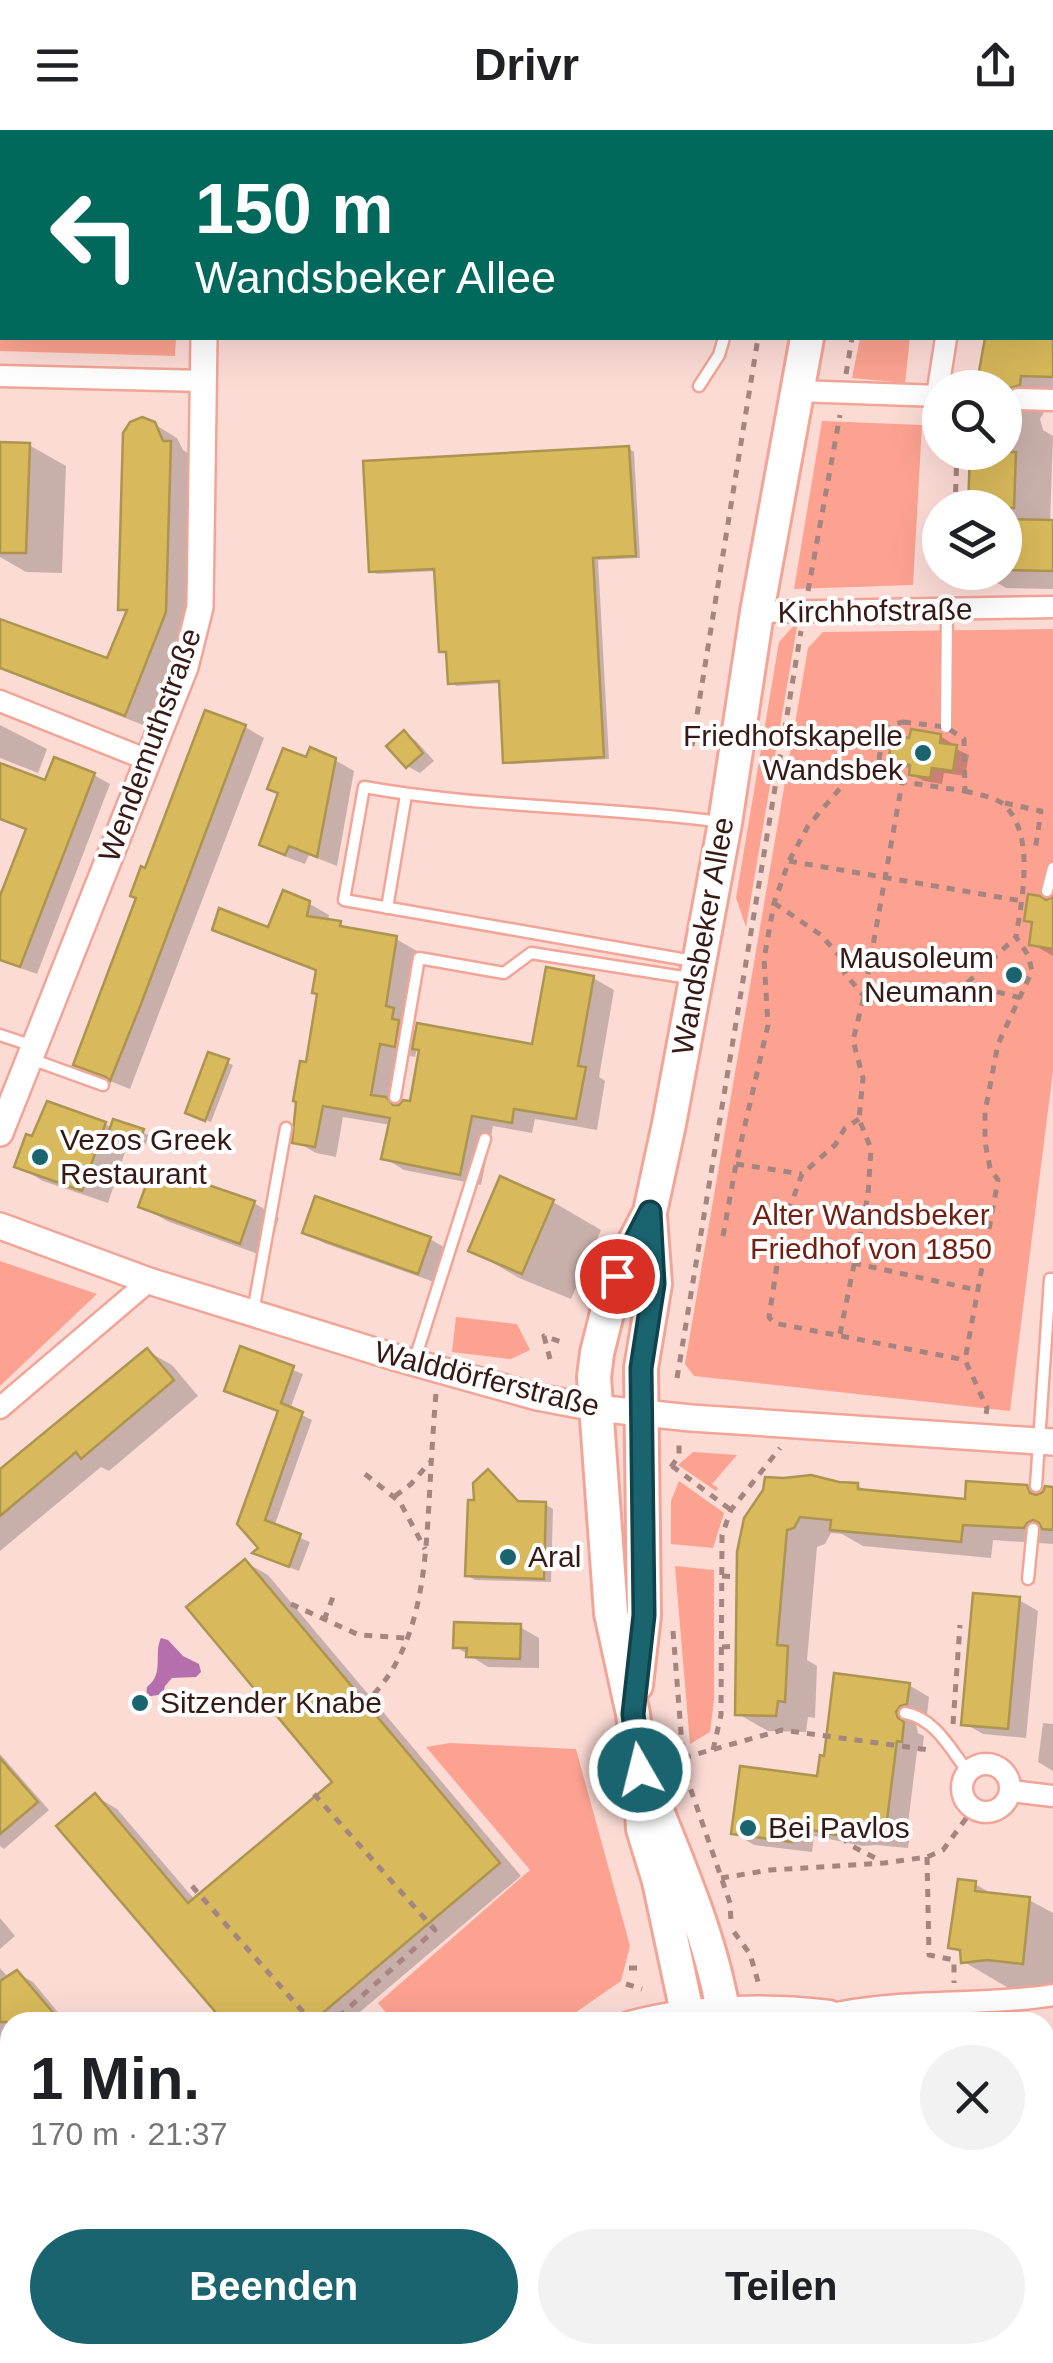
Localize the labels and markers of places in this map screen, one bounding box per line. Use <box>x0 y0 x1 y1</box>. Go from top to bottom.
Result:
place label: Friedhofskapelle Wandsbek <box>683 719 904 786</box>
marker: Friedhofskapelle Wandsbek <box>912 742 934 764</box>
place label: Mausoleum Neumann <box>839 941 994 1008</box>
marker: Mausoleum Neumann <box>1003 964 1025 986</box>
place label: Vezos Greek Restaurant <box>60 1123 233 1190</box>
marker: Vezos Greek Restaurant <box>29 1146 51 1168</box>
pin <box>575 1234 660 1319</box>
place label: Aral <box>528 1540 581 1573</box>
marker: Aral <box>497 1546 519 1568</box>
place label: Sitzender Knabe <box>160 1686 382 1719</box>
marker: Sitzender Knabe <box>129 1692 151 1714</box>
place label: Bei Pavlos <box>768 1811 910 1844</box>
marker: Bei Pavlos <box>737 1817 759 1839</box>

